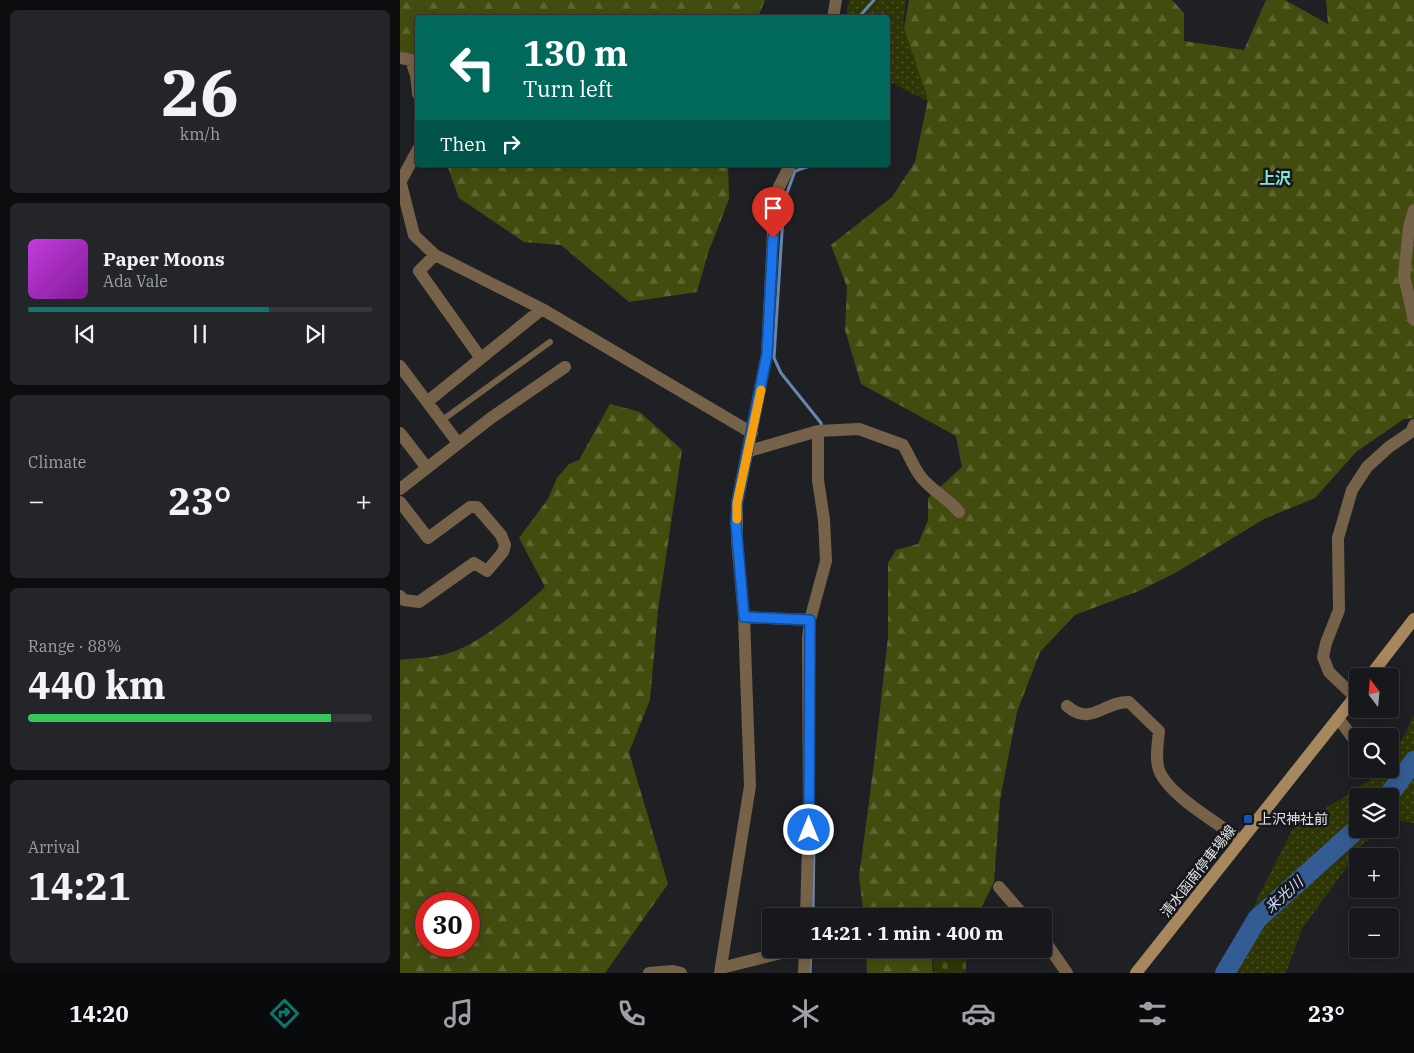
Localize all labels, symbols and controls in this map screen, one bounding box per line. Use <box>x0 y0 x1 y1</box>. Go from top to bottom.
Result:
text: 130 m <box>523 30 628 76</box>
icon: left <box>440 35 505 100</box>
text: 26 <box>161 49 239 134</box>
text: Turn left <box>523 74 613 103</box>
text: km/h <box>180 124 220 144</box>
icon: right <box>497 130 525 158</box>
text: Then <box>440 132 487 156</box>
district label: 上沢 <box>1259 168 1291 188</box>
pin <box>752 187 794 238</box>
icon: arrive <box>759 194 787 222</box>
text: Paper Moons <box>103 247 225 271</box>
text: Ada Vale <box>103 271 168 291</box>
icon: previous <box>71 320 99 348</box>
icon: pause <box>186 320 214 348</box>
icon: next <box>301 320 329 348</box>
text: Climate <box>28 452 86 472</box>
text: 23° <box>168 476 232 525</box>
text: − <box>28 482 45 519</box>
text: + <box>355 482 372 519</box>
text: Range · 88% <box>28 636 121 656</box>
text: 440 km <box>28 660 166 709</box>
north arrow <box>1349 668 1399 718</box>
map controls <box>1349 668 1399 958</box>
button: search <box>1349 728 1399 778</box>
button: layers <box>1349 788 1399 838</box>
position arrow <box>782 803 834 855</box>
place label: 上沢神社前 <box>1258 810 1328 828</box>
marker: 上沢神社前 <box>1242 813 1254 825</box>
street label: 清水函南停車場線 <box>1156 821 1240 921</box>
text: Arrival <box>28 837 80 857</box>
button: + <box>1349 848 1399 898</box>
text: 14:21 <box>28 861 131 910</box>
water label: 来光川 <box>1261 871 1308 917</box>
speed limit sign: 30 <box>415 892 480 957</box>
button: − <box>1349 908 1399 958</box>
text: 14:21 · 1 min · 400 m <box>811 921 1003 945</box>
icon: directions <box>267 996 302 1031</box>
icon: music <box>441 996 476 1031</box>
icon: phone <box>614 996 649 1031</box>
icon: climate <box>788 996 823 1031</box>
icon: car <box>961 996 996 1031</box>
icon: filters <box>1135 996 1170 1031</box>
text: 14:20 <box>69 999 129 1028</box>
text: 23° <box>1308 999 1345 1028</box>

